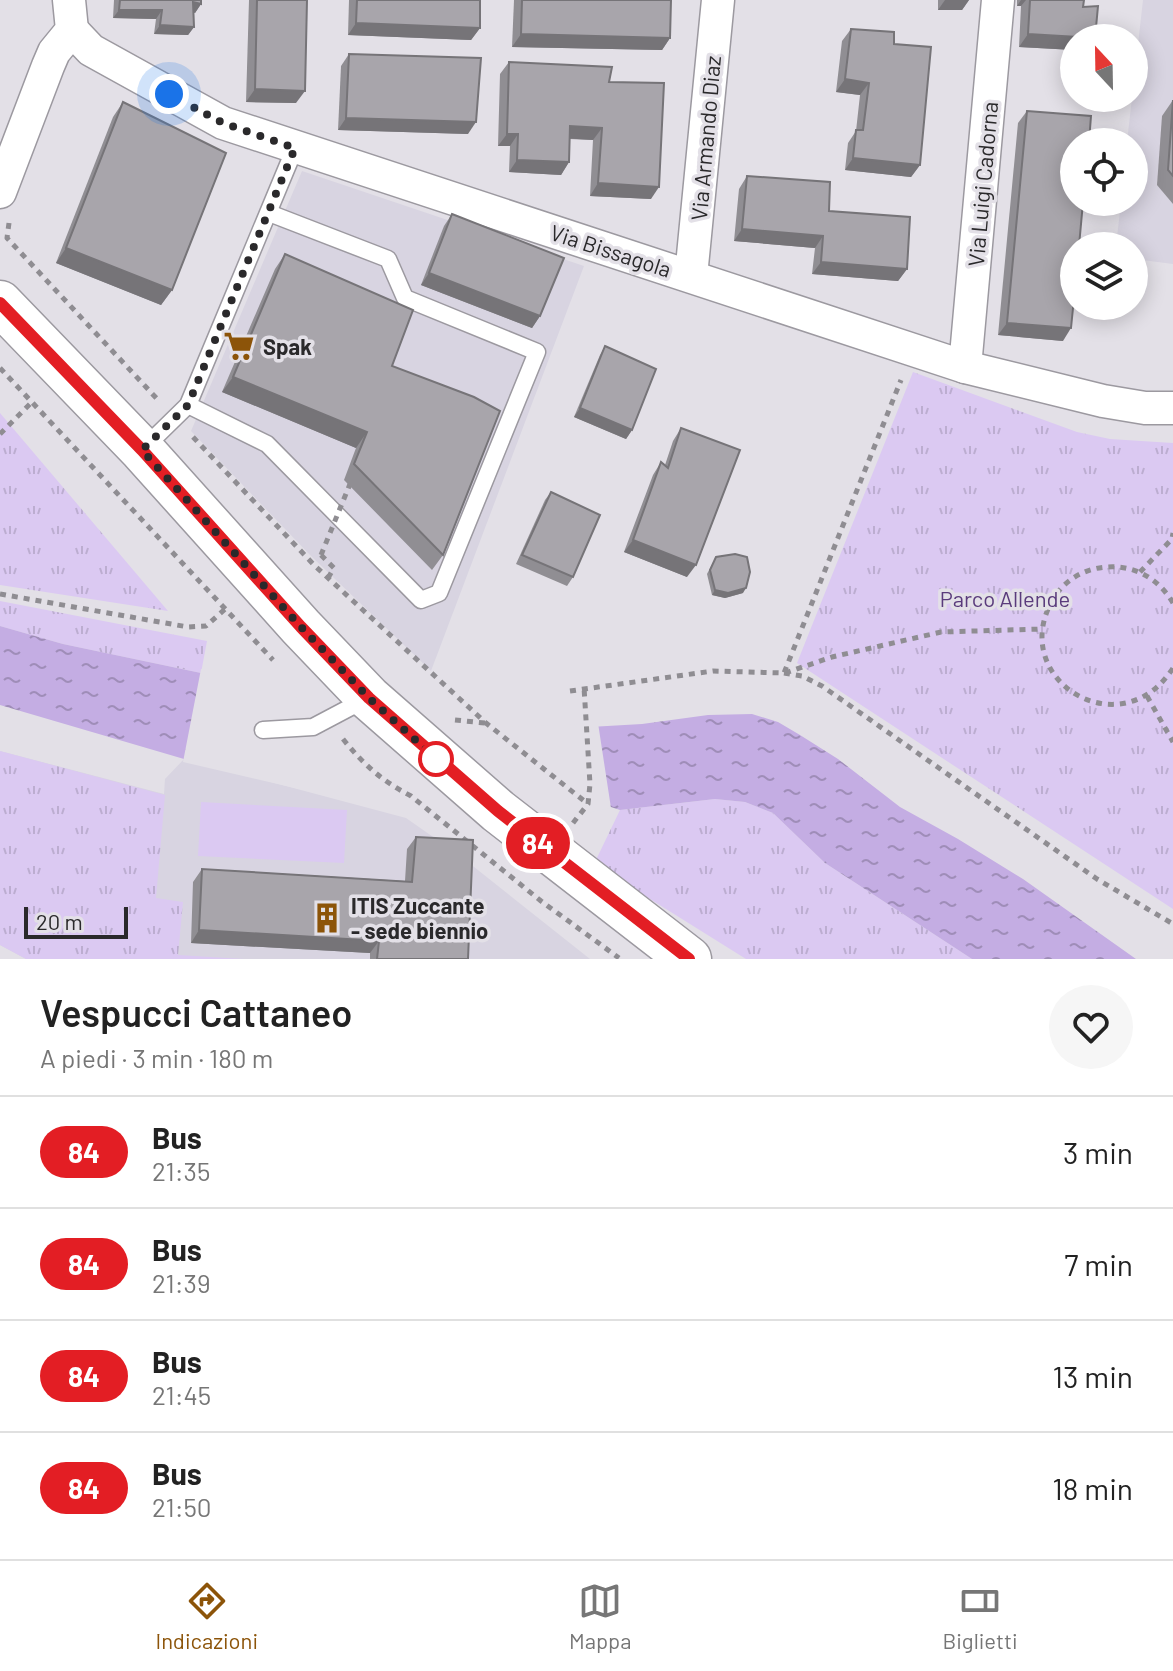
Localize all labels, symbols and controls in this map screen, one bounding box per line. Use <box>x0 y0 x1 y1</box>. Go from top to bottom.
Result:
north arrow <box>1060 24 1148 112</box>
map controls <box>1060 24 1148 320</box>
street label: Via Armando Diaz <box>685 55 725 221</box>
your location <box>149 74 189 114</box>
street label: Via Luigi Cadorna <box>962 100 1002 268</box>
button: locate <box>1060 128 1148 216</box>
street label: Via Bissagola <box>547 218 675 282</box>
button: layers <box>1060 232 1148 320</box>
supermarket icon: Spak <box>222 329 256 363</box>
place label: Spak <box>263 333 312 359</box>
park label: Parco Allende <box>940 585 1070 611</box>
unlabelled marker <box>419 742 453 776</box>
line badge: 84 <box>502 817 574 869</box>
text: 84 <box>522 826 554 860</box>
place label: ITIS Zuccante - sede biennio <box>351 892 488 943</box>
building icon: ITIS Zuccante - sede biennio <box>310 901 344 935</box>
scale bar <box>24 903 128 939</box>
text: 20 m <box>36 908 83 934</box>
button: heart <box>1049 985 1133 1069</box>
text: Vespucci Cattaneo <box>40 989 352 1035</box>
text: A piedi · 3 min · 180 m <box>40 1042 273 1073</box>
text: Bus <box>152 1119 202 1155</box>
text: 3 min <box>1063 1134 1133 1170</box>
text: 84 <box>68 1135 100 1169</box>
text: 21:35 <box>152 1155 210 1186</box>
text: Bus <box>152 1231 202 1267</box>
text: 7 min <box>1064 1246 1133 1282</box>
text: 84 <box>68 1247 100 1281</box>
text: 21:39 <box>152 1267 210 1298</box>
text: Bus <box>152 1343 202 1379</box>
text: 13 min <box>1052 1358 1133 1394</box>
text: 84 <box>68 1359 100 1393</box>
text: 21:45 <box>152 1379 211 1410</box>
text: Bus <box>152 1455 202 1491</box>
text: 18 min <box>1052 1470 1133 1506</box>
text: 84 <box>68 1471 100 1505</box>
text: 21:50 <box>152 1491 212 1522</box>
tab: Indicazioni <box>155 1579 258 1653</box>
tab: Mappa <box>569 1579 632 1653</box>
tab: Biglietti <box>942 1579 1018 1653</box>

